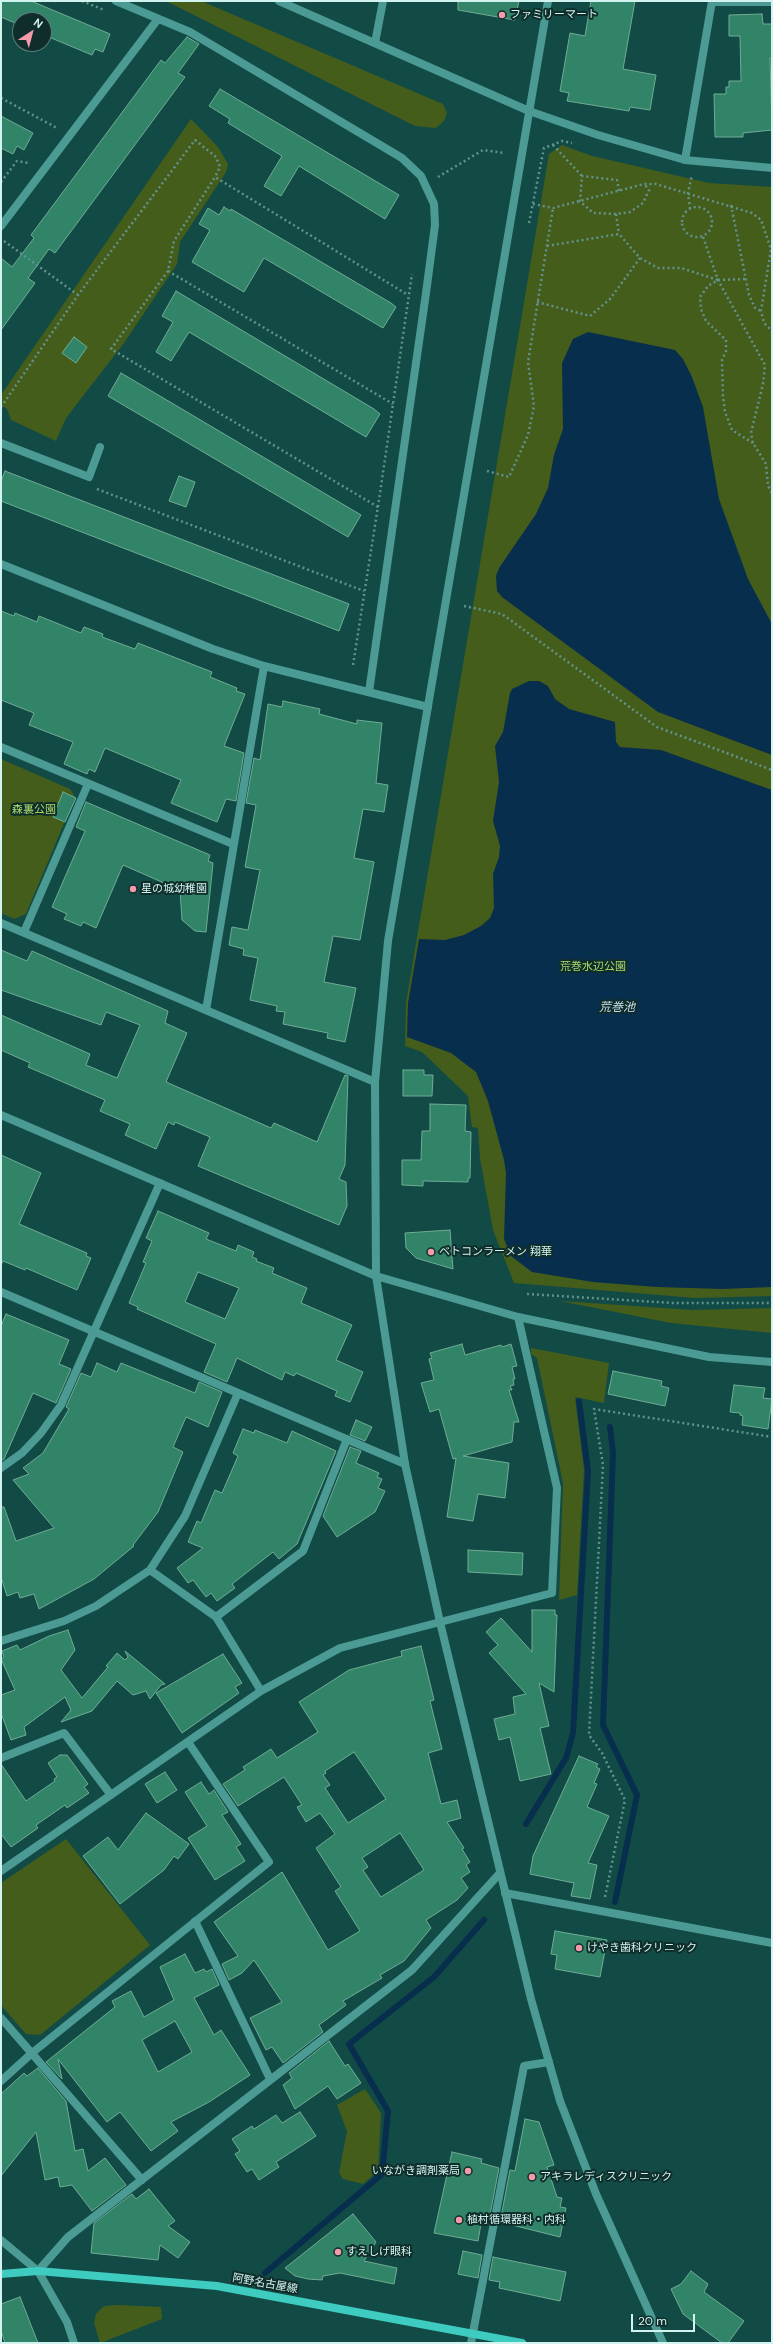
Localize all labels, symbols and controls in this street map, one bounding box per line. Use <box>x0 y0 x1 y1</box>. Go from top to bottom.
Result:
place label: ファミリーマート <box>510 8 598 22</box>
marker: ファミリーマート <box>497 10 507 20</box>
north arrow <box>12 12 52 52</box>
text: N <box>31 15 46 31</box>
park label: 森裏公園 <box>12 803 56 817</box>
place label: 星の城幼稚園 <box>141 882 207 896</box>
marker: 星の城幼稚園 <box>128 884 138 894</box>
park label: 荒巻水辺公園 <box>560 960 626 974</box>
water label: 荒巻池 <box>599 1001 635 1015</box>
place label: ベトコンラーメン 翔華 <box>439 1245 552 1259</box>
marker: ベトコンラーメン 翔華 <box>426 1247 436 1257</box>
place label: けやき歯科クリニック <box>587 1941 697 1955</box>
marker: けやき歯科クリニック <box>574 1943 584 1953</box>
place label: いながき調剤薬局 <box>372 2164 460 2178</box>
marker: いながき調剤薬局 <box>463 2166 473 2176</box>
place label: アキラレディスクリニック <box>540 2170 672 2184</box>
marker: アキラレディスクリニック <box>527 2172 537 2182</box>
place label: 植村循環器科・内科 <box>467 2213 566 2227</box>
marker: 植村循環器科・内科 <box>454 2215 464 2225</box>
place label: すえしげ眼科 <box>346 2245 412 2259</box>
marker: すえしげ眼科 <box>333 2247 343 2257</box>
street label: 阿野名古屋線 <box>231 2272 299 2296</box>
scale bar <box>633 2306 697 2332</box>
text: 20 m <box>638 2313 667 2329</box>

